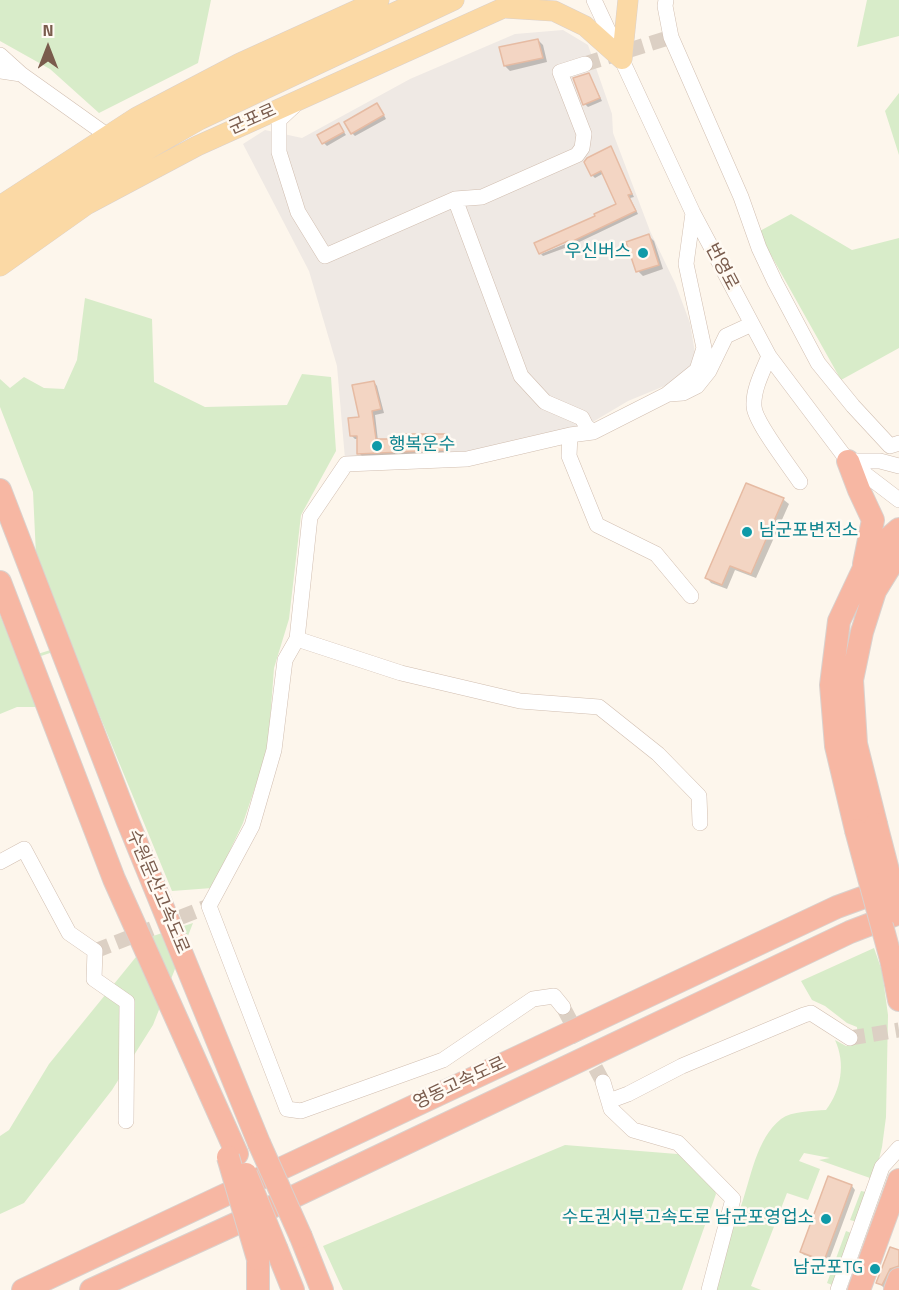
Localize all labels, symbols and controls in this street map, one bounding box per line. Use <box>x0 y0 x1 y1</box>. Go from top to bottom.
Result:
north arrow <box>18 18 78 78</box>
text: N <box>42 18 54 42</box>
street label: 군포로 <box>226 100 280 140</box>
street label: 번영로 <box>700 240 742 294</box>
place label: 우신버스 <box>565 242 631 264</box>
marker: 우신버스 <box>636 246 650 260</box>
place label: 행복운수 <box>389 435 455 457</box>
marker: 행복운수 <box>370 439 384 453</box>
place label: 남군포변전소 <box>759 521 858 543</box>
marker: 남군포변전소 <box>740 525 754 539</box>
street label: 수원문산고속도로 <box>121 827 193 957</box>
street label: 영동고속도로 <box>410 1053 510 1115</box>
place label: 수도권서부고속도로 남군포영업소 <box>562 1208 814 1230</box>
marker: 수도권서부고속도로 남군포영업소 <box>819 1212 833 1226</box>
place label: 남군포TG <box>793 1258 863 1280</box>
marker: 남군포TG <box>868 1262 882 1276</box>

